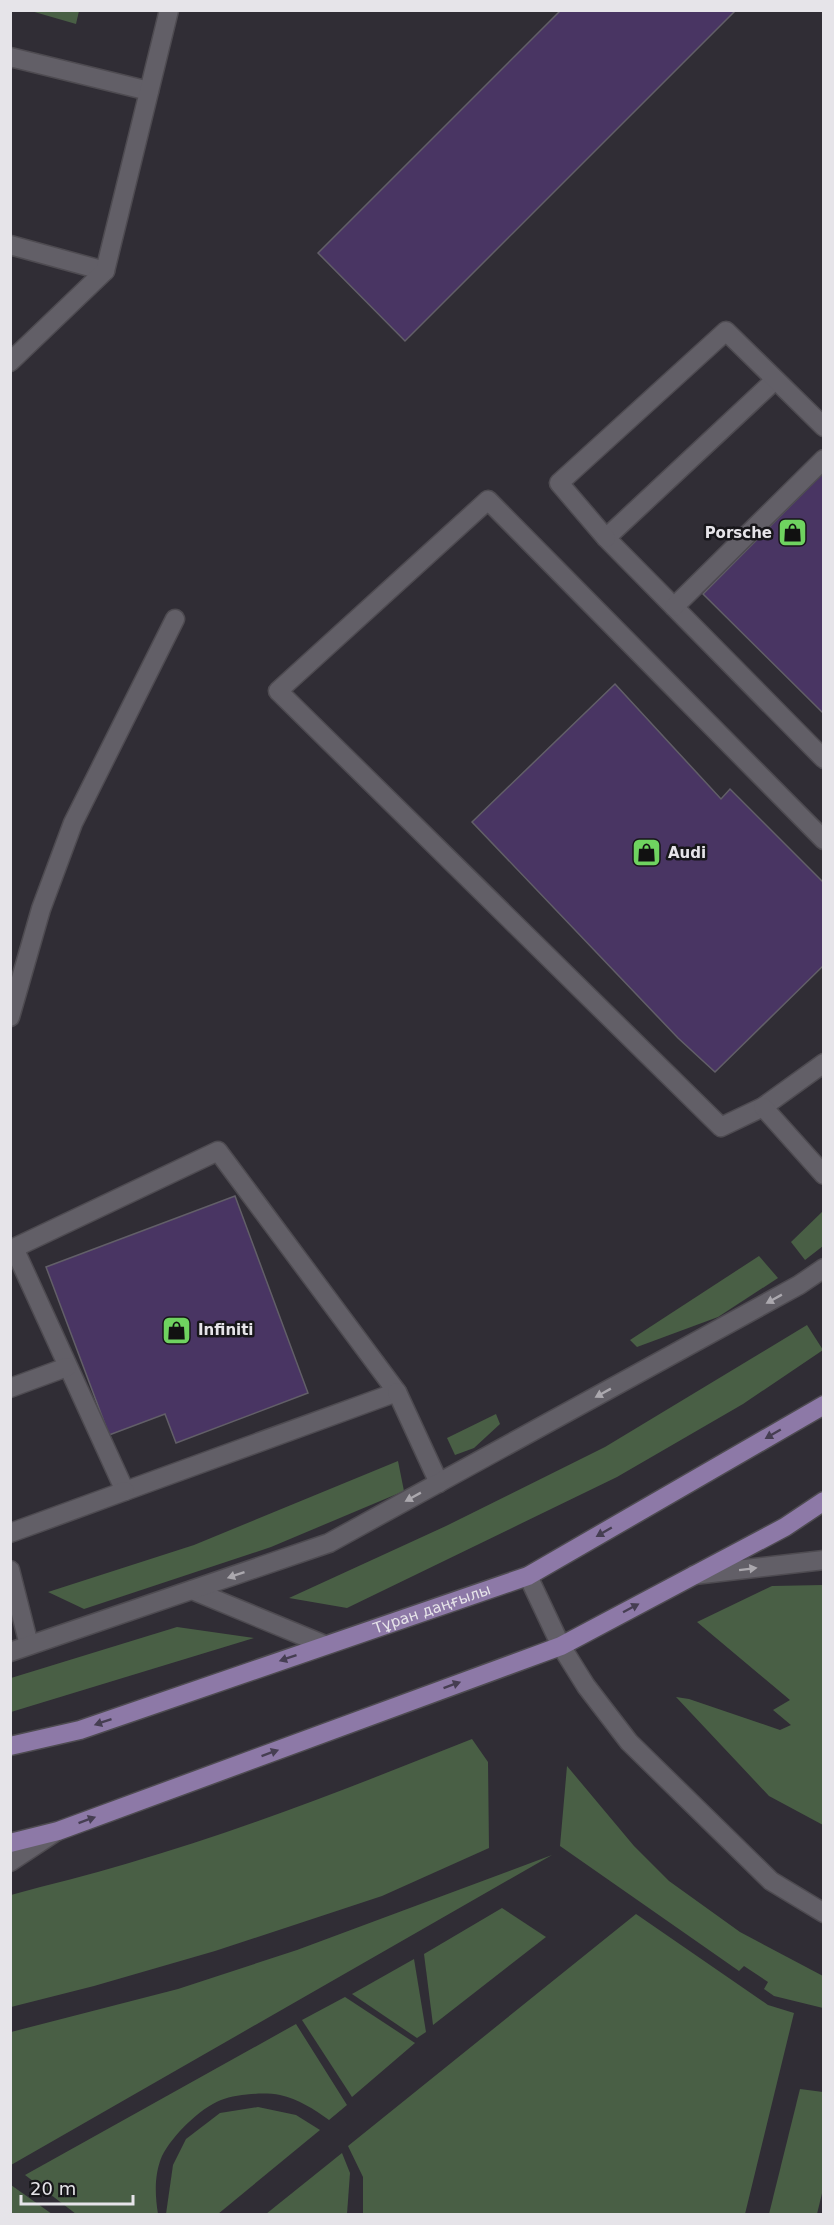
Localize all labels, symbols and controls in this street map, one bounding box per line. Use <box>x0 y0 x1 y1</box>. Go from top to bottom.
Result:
shop icon: Porsche <box>777 517 809 549</box>
place label: Porsche <box>705 524 772 542</box>
shop icon: Audi <box>631 837 663 869</box>
place label: Audi <box>668 844 706 862</box>
one-way arrow <box>765 1294 782 1304</box>
shop icon: Infiniti <box>161 1314 193 1346</box>
place label: Infiniti <box>198 1321 254 1339</box>
one-way arrow <box>594 1388 611 1398</box>
one-way arrow <box>765 1429 781 1440</box>
one-way arrow <box>405 1492 422 1502</box>
one-way arrow <box>595 1527 612 1537</box>
one-way arrow <box>738 1564 757 1574</box>
one-way arrow <box>226 1571 244 1580</box>
street label: Тұран даңғылы <box>370 1580 493 1638</box>
one-way arrow <box>623 1603 640 1613</box>
one-way arrow <box>278 1654 296 1664</box>
one-way arrow <box>444 1680 462 1690</box>
one-way arrow <box>94 1717 112 1727</box>
one-way arrow <box>261 1747 279 1757</box>
one-way arrow <box>78 1815 96 1825</box>
scale bar <box>21 2168 134 2206</box>
text: 20 m <box>30 2178 76 2199</box>

